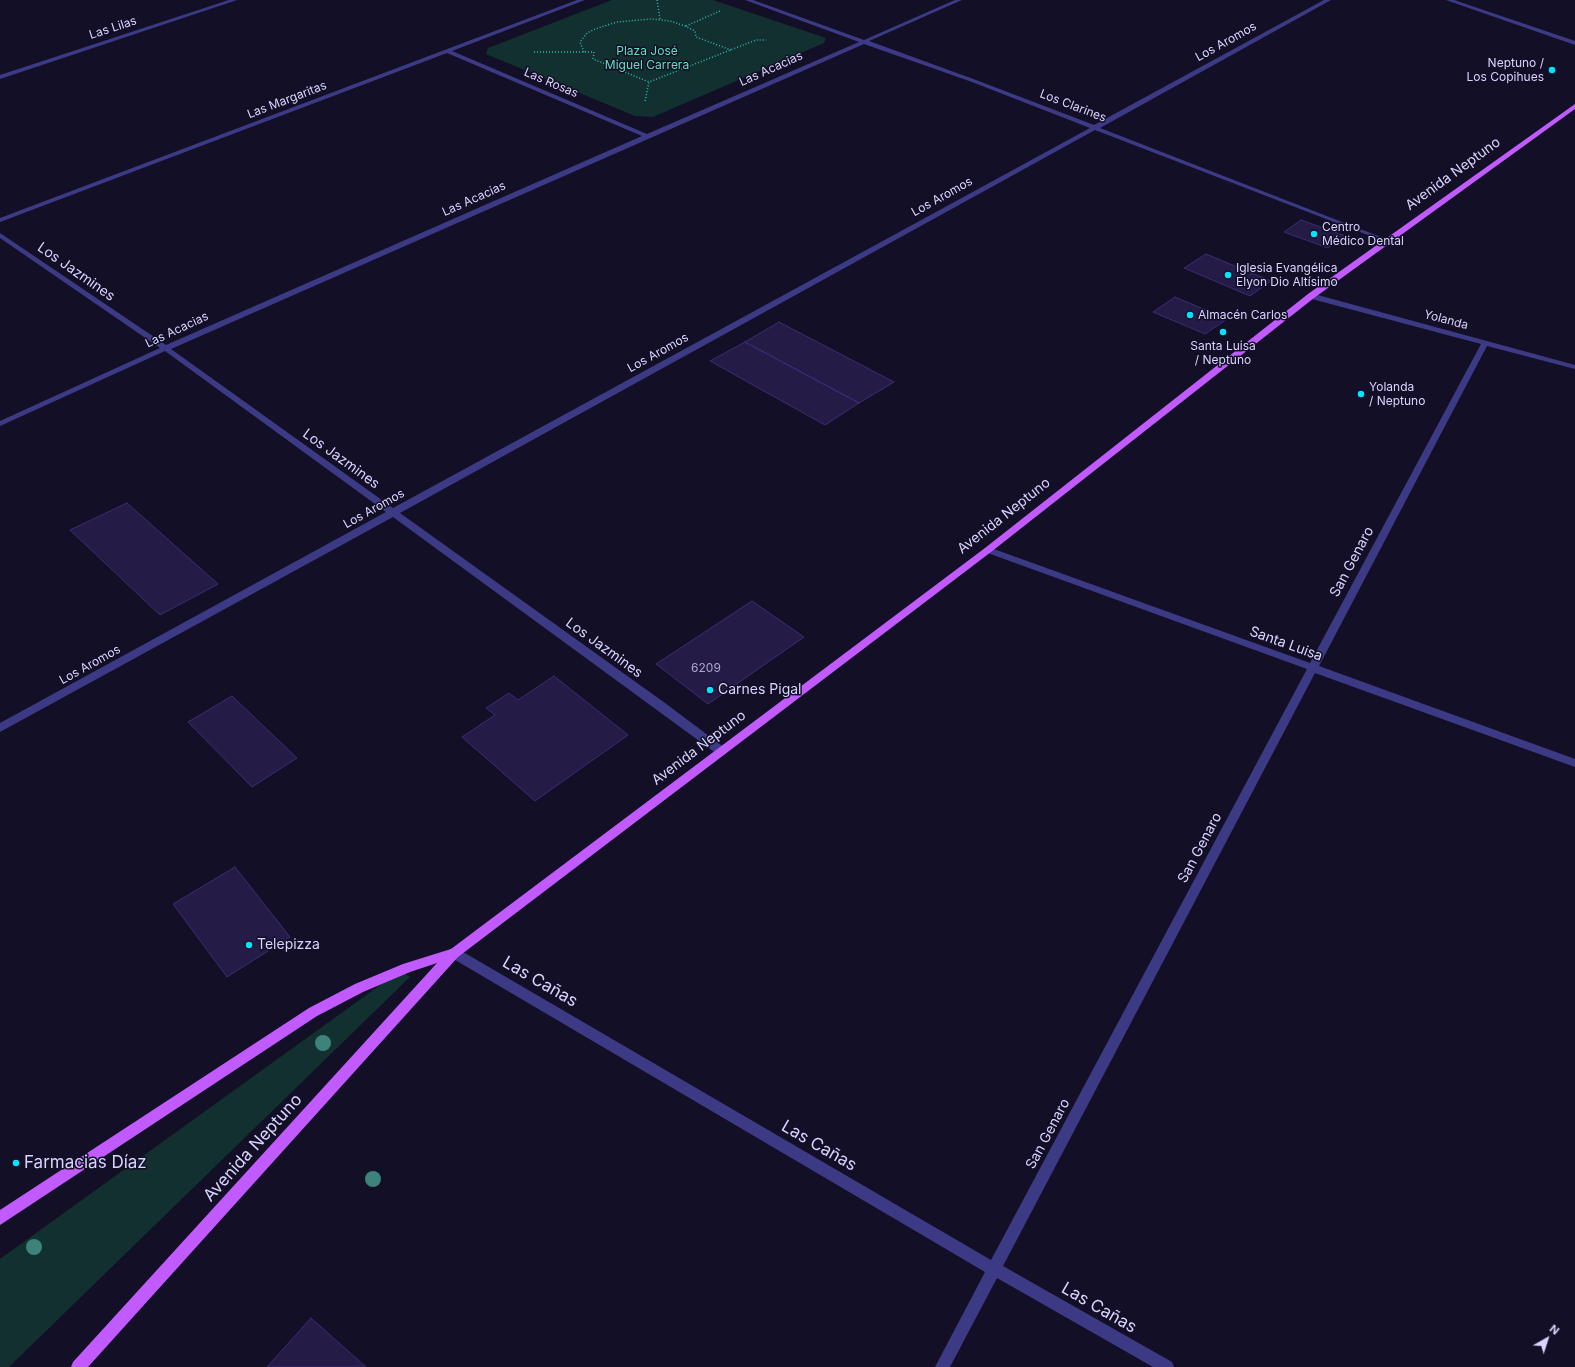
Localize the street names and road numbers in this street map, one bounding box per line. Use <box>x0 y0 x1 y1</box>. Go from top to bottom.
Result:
street label: Las Lilas <box>88 14 138 42</box>
street label: Los Aromos <box>1193 19 1259 65</box>
street label: Las Acacias <box>737 49 805 89</box>
street label: Las Rosas <box>522 65 580 101</box>
street label: Las Margaritas <box>245 78 329 122</box>
street label: Los Clarines <box>1038 87 1108 125</box>
street label: Avenida Neptuno <box>1402 134 1504 214</box>
street label: Los Aromos <box>909 174 975 220</box>
street label: Las Acacias <box>440 179 508 219</box>
street label: Los Jazmines <box>34 239 118 305</box>
street label: Yolanda <box>1422 307 1470 333</box>
street label: Las Acacias <box>143 309 211 351</box>
street label: Los Aromos <box>625 330 691 376</box>
street label: Los Jazmines <box>299 426 383 492</box>
street label: Avenida Neptuno <box>954 475 1054 557</box>
street label: Los Aromos <box>341 486 407 532</box>
street label: San Genaro <box>1326 524 1378 600</box>
street label: Los Jazmines <box>562 615 646 681</box>
street label: Santa Luisa <box>1247 623 1325 665</box>
street label: Los Aromos <box>57 642 123 688</box>
street label: Avenida Neptuno <box>649 707 749 789</box>
street label: San Genaro <box>1174 810 1226 886</box>
street label: Las Cañas <box>499 952 581 1012</box>
street label: Avenida Neptuno <box>199 1090 307 1206</box>
street label: San Genaro <box>1022 1096 1074 1172</box>
street label: Las Cañas <box>778 1116 860 1176</box>
street label: Las Cañas <box>1058 1278 1140 1338</box>

